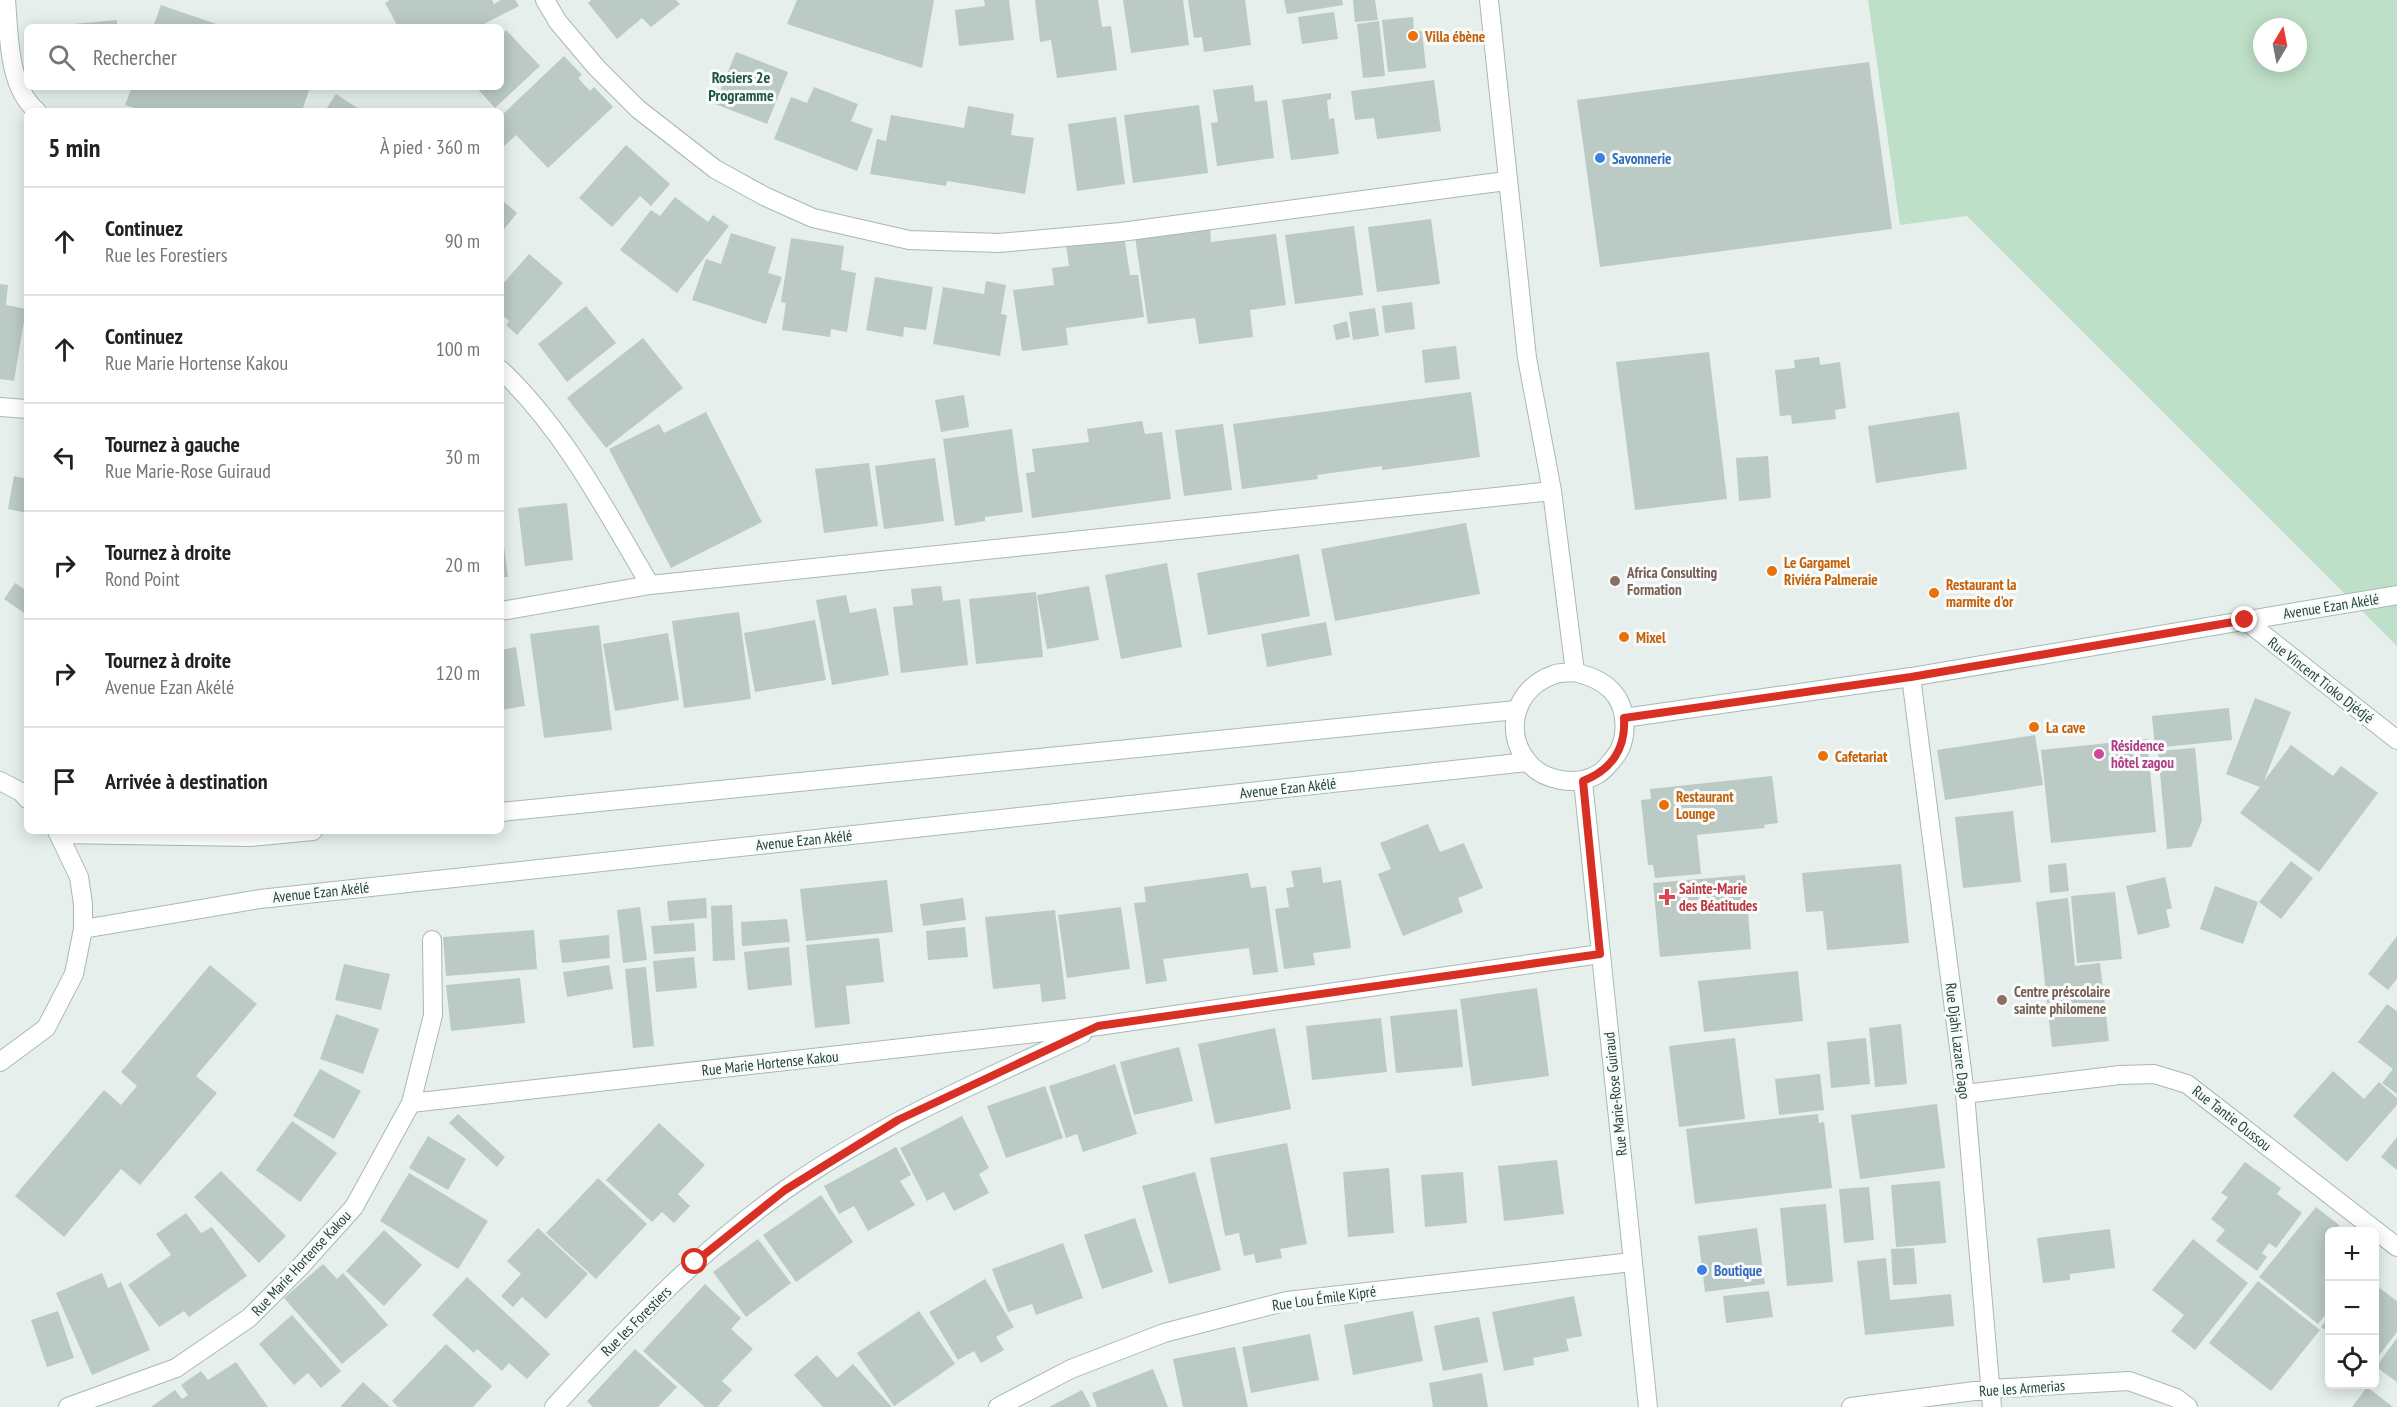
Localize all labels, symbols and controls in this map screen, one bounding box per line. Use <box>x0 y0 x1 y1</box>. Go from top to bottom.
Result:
north arrow <box>2253 18 2307 72</box>
search box <box>24 24 504 90</box>
place label: Villa ébène <box>1424 27 1485 46</box>
marker: Villa ébène <box>1406 29 1420 43</box>
icon: search <box>45 41 78 74</box>
text: Rechercher <box>93 43 177 71</box>
district label: Rosiers 2e Programme <box>708 67 774 105</box>
text: 5 min <box>48 131 101 164</box>
text: À pied · 360 m <box>380 134 480 160</box>
place label: Savonnerie <box>1612 149 1671 168</box>
marker: Savonnerie <box>1593 151 1607 165</box>
text: Continuez <box>105 214 183 242</box>
icon: ahead <box>48 225 81 258</box>
text: 90 m <box>445 228 480 254</box>
text: Rue les Forestiers <box>105 242 227 268</box>
text: Continuez <box>105 322 183 350</box>
icon: ahead <box>48 333 81 366</box>
text: 100 m <box>436 336 480 362</box>
text: Rue Marie Hortense Kakou <box>105 350 288 376</box>
text: Tournez à gauche <box>105 430 240 458</box>
icon: left <box>48 441 81 474</box>
text: 30 m <box>445 444 480 470</box>
text: Rue Marie-Rose Guiraud <box>105 458 271 484</box>
text: Tournez à droite <box>105 538 231 566</box>
icon: right <box>48 549 81 582</box>
text: 20 m <box>445 552 480 578</box>
place label: Le Gargamel Riviéra Palmeraie <box>1784 553 1878 589</box>
place label: Africa Consulting Formation <box>1626 563 1718 599</box>
marker: Le Gargamel Riviéra Palmeraie <box>1765 564 1779 578</box>
text: Rond Point <box>105 566 180 592</box>
marker: Africa Consulting Formation <box>1608 574 1622 588</box>
place label: Restaurant la marmite d'or <box>1946 575 2016 611</box>
marker: Restaurant la marmite d'or <box>1927 586 1941 600</box>
street label: Avenue Ezan Akélé <box>2282 589 2380 623</box>
route end <box>2231 606 2257 632</box>
place label: Mixel <box>1636 628 1666 647</box>
marker: Mixel <box>1617 630 1631 644</box>
street label: Rue Vincent Tioko Djédjé <box>2264 633 2378 727</box>
text: Tournez à droite <box>105 646 231 674</box>
icon: right <box>48 657 81 690</box>
text: 120 m <box>436 660 480 686</box>
text: Avenue Ezan Akélé <box>105 674 234 700</box>
place label: La cave <box>2046 718 2085 737</box>
marker: La cave <box>2027 720 2041 734</box>
place label: Résidence hôtel zagou <box>2111 736 2174 772</box>
place label: Cafetariat <box>1835 747 1888 766</box>
marker: Résidence hôtel zagou <box>2092 747 2106 761</box>
marker: Cafetariat <box>1816 749 1830 763</box>
icon: arrive <box>48 765 81 798</box>
text: Arrivée à destination <box>105 767 268 795</box>
street label: Avenue Ezan Akélé <box>1239 773 1337 803</box>
place label: Restaurant Lounge <box>1676 787 1734 823</box>
marker: Restaurant Lounge <box>1657 798 1671 812</box>
street label: Avenue Ezan Akélé <box>755 825 853 855</box>
street label: Avenue Ezan Akélé <box>272 877 370 907</box>
place label: Sainte-Marie des Béatitudes <box>1679 879 1758 915</box>
marker: Sainte-Marie des Béatitudes <box>1660 890 1674 904</box>
street label: Rue Djahi Lazare Dago <box>1941 982 1975 1100</box>
place label: Centre préscolaire sainte philomene <box>2014 982 2110 1018</box>
marker: Centre préscolaire sainte philomene <box>1995 993 2009 1007</box>
street label: Rue Marie-Rose Guiraud <box>1599 1031 1631 1157</box>
street label: Rue Marie Hortense Kakou <box>701 1046 839 1080</box>
street label: Rue Tantie Oussou <box>2189 1081 2275 1155</box>
street label: Rue Marie Hortense Kakou <box>247 1206 355 1320</box>
map controls <box>2325 1227 2379 1389</box>
button: + <box>2325 1227 2379 1281</box>
route start <box>681 1248 707 1274</box>
place label: Boutique <box>1714 1261 1762 1280</box>
marker: Boutique <box>1695 1263 1709 1277</box>
street label: Rue Lou Émile Kipré <box>1271 1281 1377 1315</box>
button: − <box>2325 1281 2379 1335</box>
street label: Rue les Forestiers <box>597 1282 675 1360</box>
button: locate <box>2325 1335 2379 1389</box>
street label: Rue les Armerias <box>1978 1376 2066 1400</box>

